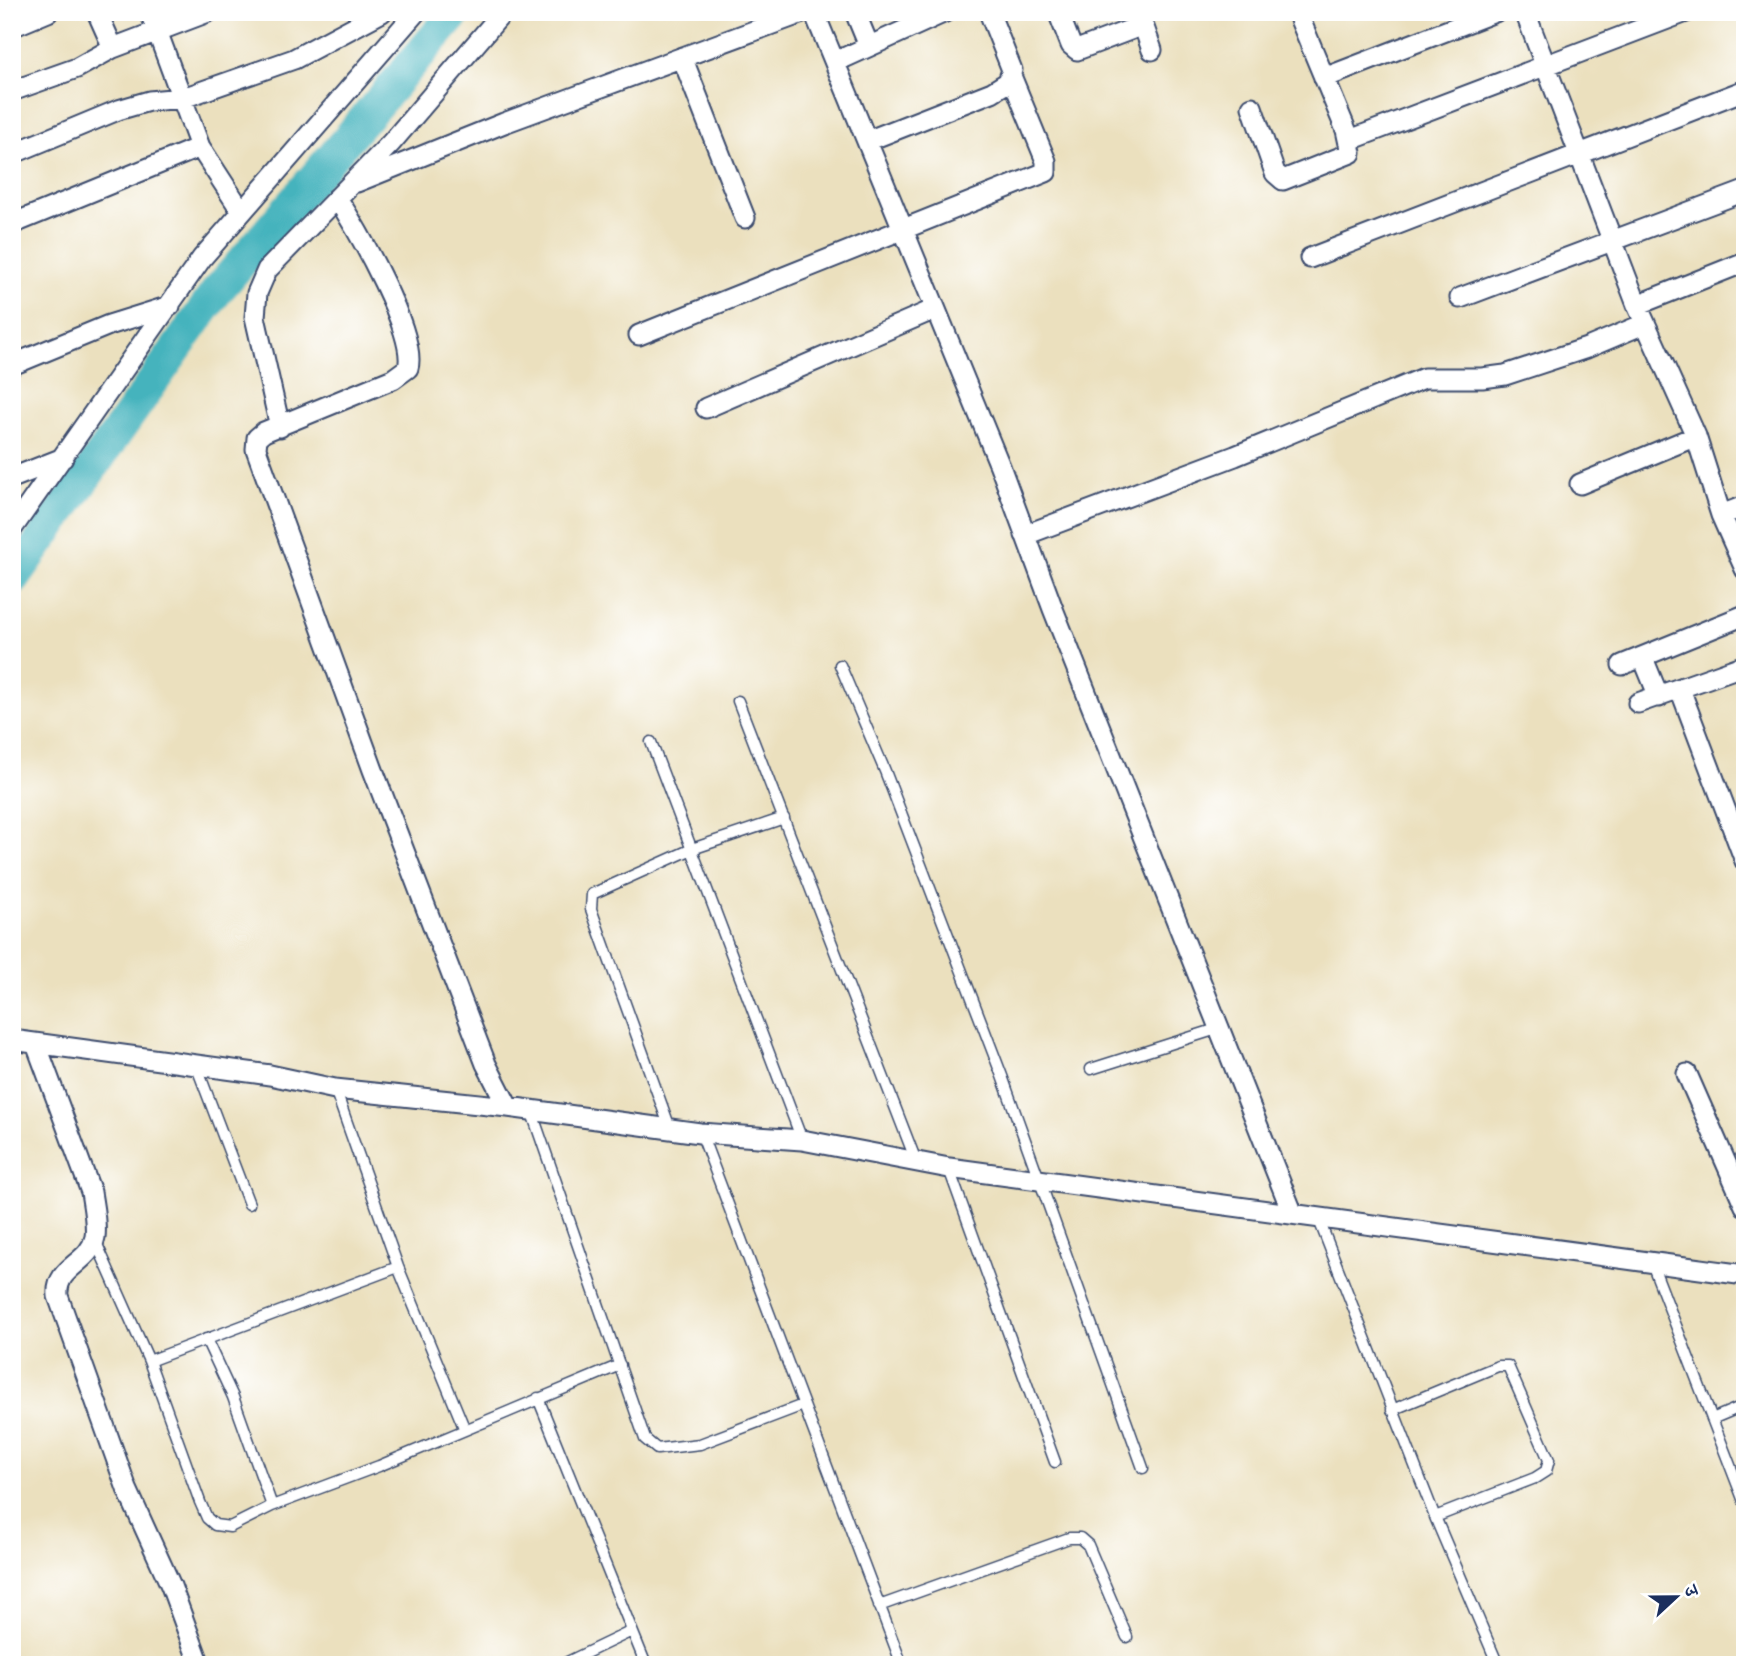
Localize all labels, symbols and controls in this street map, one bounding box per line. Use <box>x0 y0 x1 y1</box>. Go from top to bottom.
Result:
north arrow <box>1642 1562 1712 1632</box>
text: उ <box>1677 1581 1703 1601</box>

